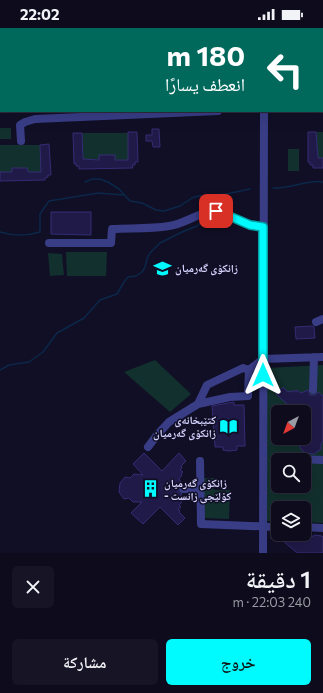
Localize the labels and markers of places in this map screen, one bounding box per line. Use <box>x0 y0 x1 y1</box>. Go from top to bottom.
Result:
pin <box>199 194 233 228</box>
school or university icon: زانکۆی گەرمیان <box>152 258 172 278</box>
place label: زانکۆی گەرمیان <box>175 261 238 276</box>
place label: کتێبخانەی زانکۆی گەرمیان <box>153 413 216 441</box>
library icon: کتێبخانەی زانکۆی گەرمیان <box>219 416 239 436</box>
place label: زانکۆی گەرمیان - کۆلێجی زانست <box>164 476 231 504</box>
building icon: زانکۆی گەرمیان - کۆلێجی زانست <box>141 479 161 499</box>

